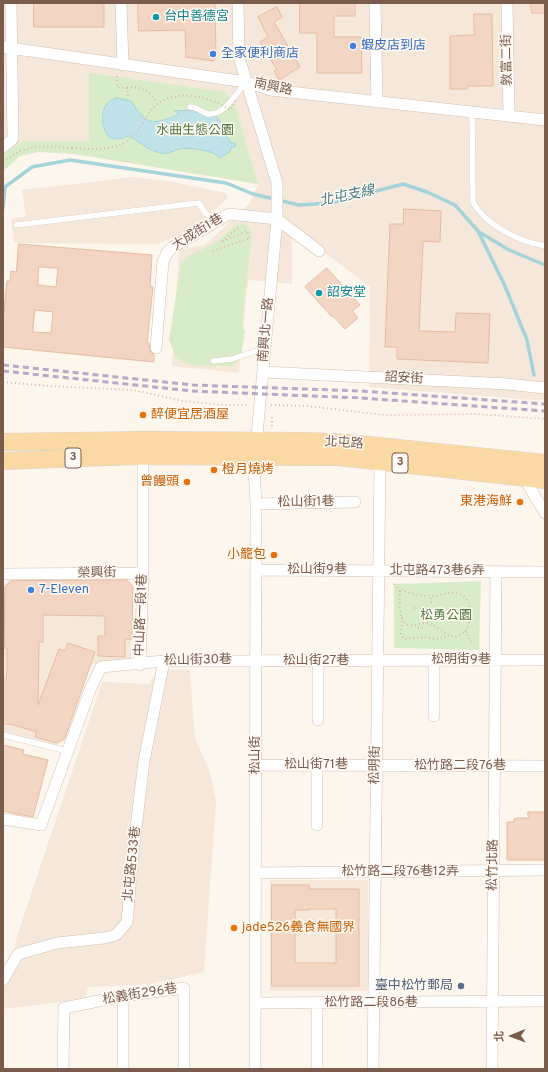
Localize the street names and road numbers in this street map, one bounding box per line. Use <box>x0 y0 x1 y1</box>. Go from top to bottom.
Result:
street label: 敦富二街 <box>500 34 516 86</box>
street label: 南興路 <box>252 76 294 100</box>
street label: 大成街1巷 <box>170 211 226 255</box>
street label: 南興北一路 <box>256 297 278 363</box>
street label: 詔安街 <box>384 370 424 388</box>
street label: 北屯路 <box>324 435 364 453</box>
road number: 3 <box>65 448 81 468</box>
road number: 3 <box>392 453 408 473</box>
street label: 松山街1巷 <box>277 495 335 511</box>
street label: 松山街9巷 <box>287 562 347 578</box>
street label: 北屯路473巷6弄 <box>389 563 485 579</box>
street label: 榮興街 <box>77 566 117 582</box>
street label: 中山路一段1巷 <box>133 573 151 657</box>
street label: 松明街9巷 <box>431 652 491 668</box>
street label: 松山街30巷 <box>164 653 232 669</box>
street label: 松山街27巷 <box>283 653 349 669</box>
street label: 松山街 <box>248 736 264 774</box>
street label: 松明街 <box>368 745 384 785</box>
street label: 松山街71巷 <box>284 757 348 773</box>
street label: 松竹路二段76巷 <box>414 758 506 774</box>
street label: 北屯路533巷 <box>121 826 145 902</box>
street label: 松竹北路 <box>486 839 502 891</box>
street label: 松竹路二段76巷12弄 <box>341 864 459 880</box>
street label: 松義街296巷 <box>102 981 178 1009</box>
street label: 松竹路二段86巷 <box>324 995 418 1011</box>

